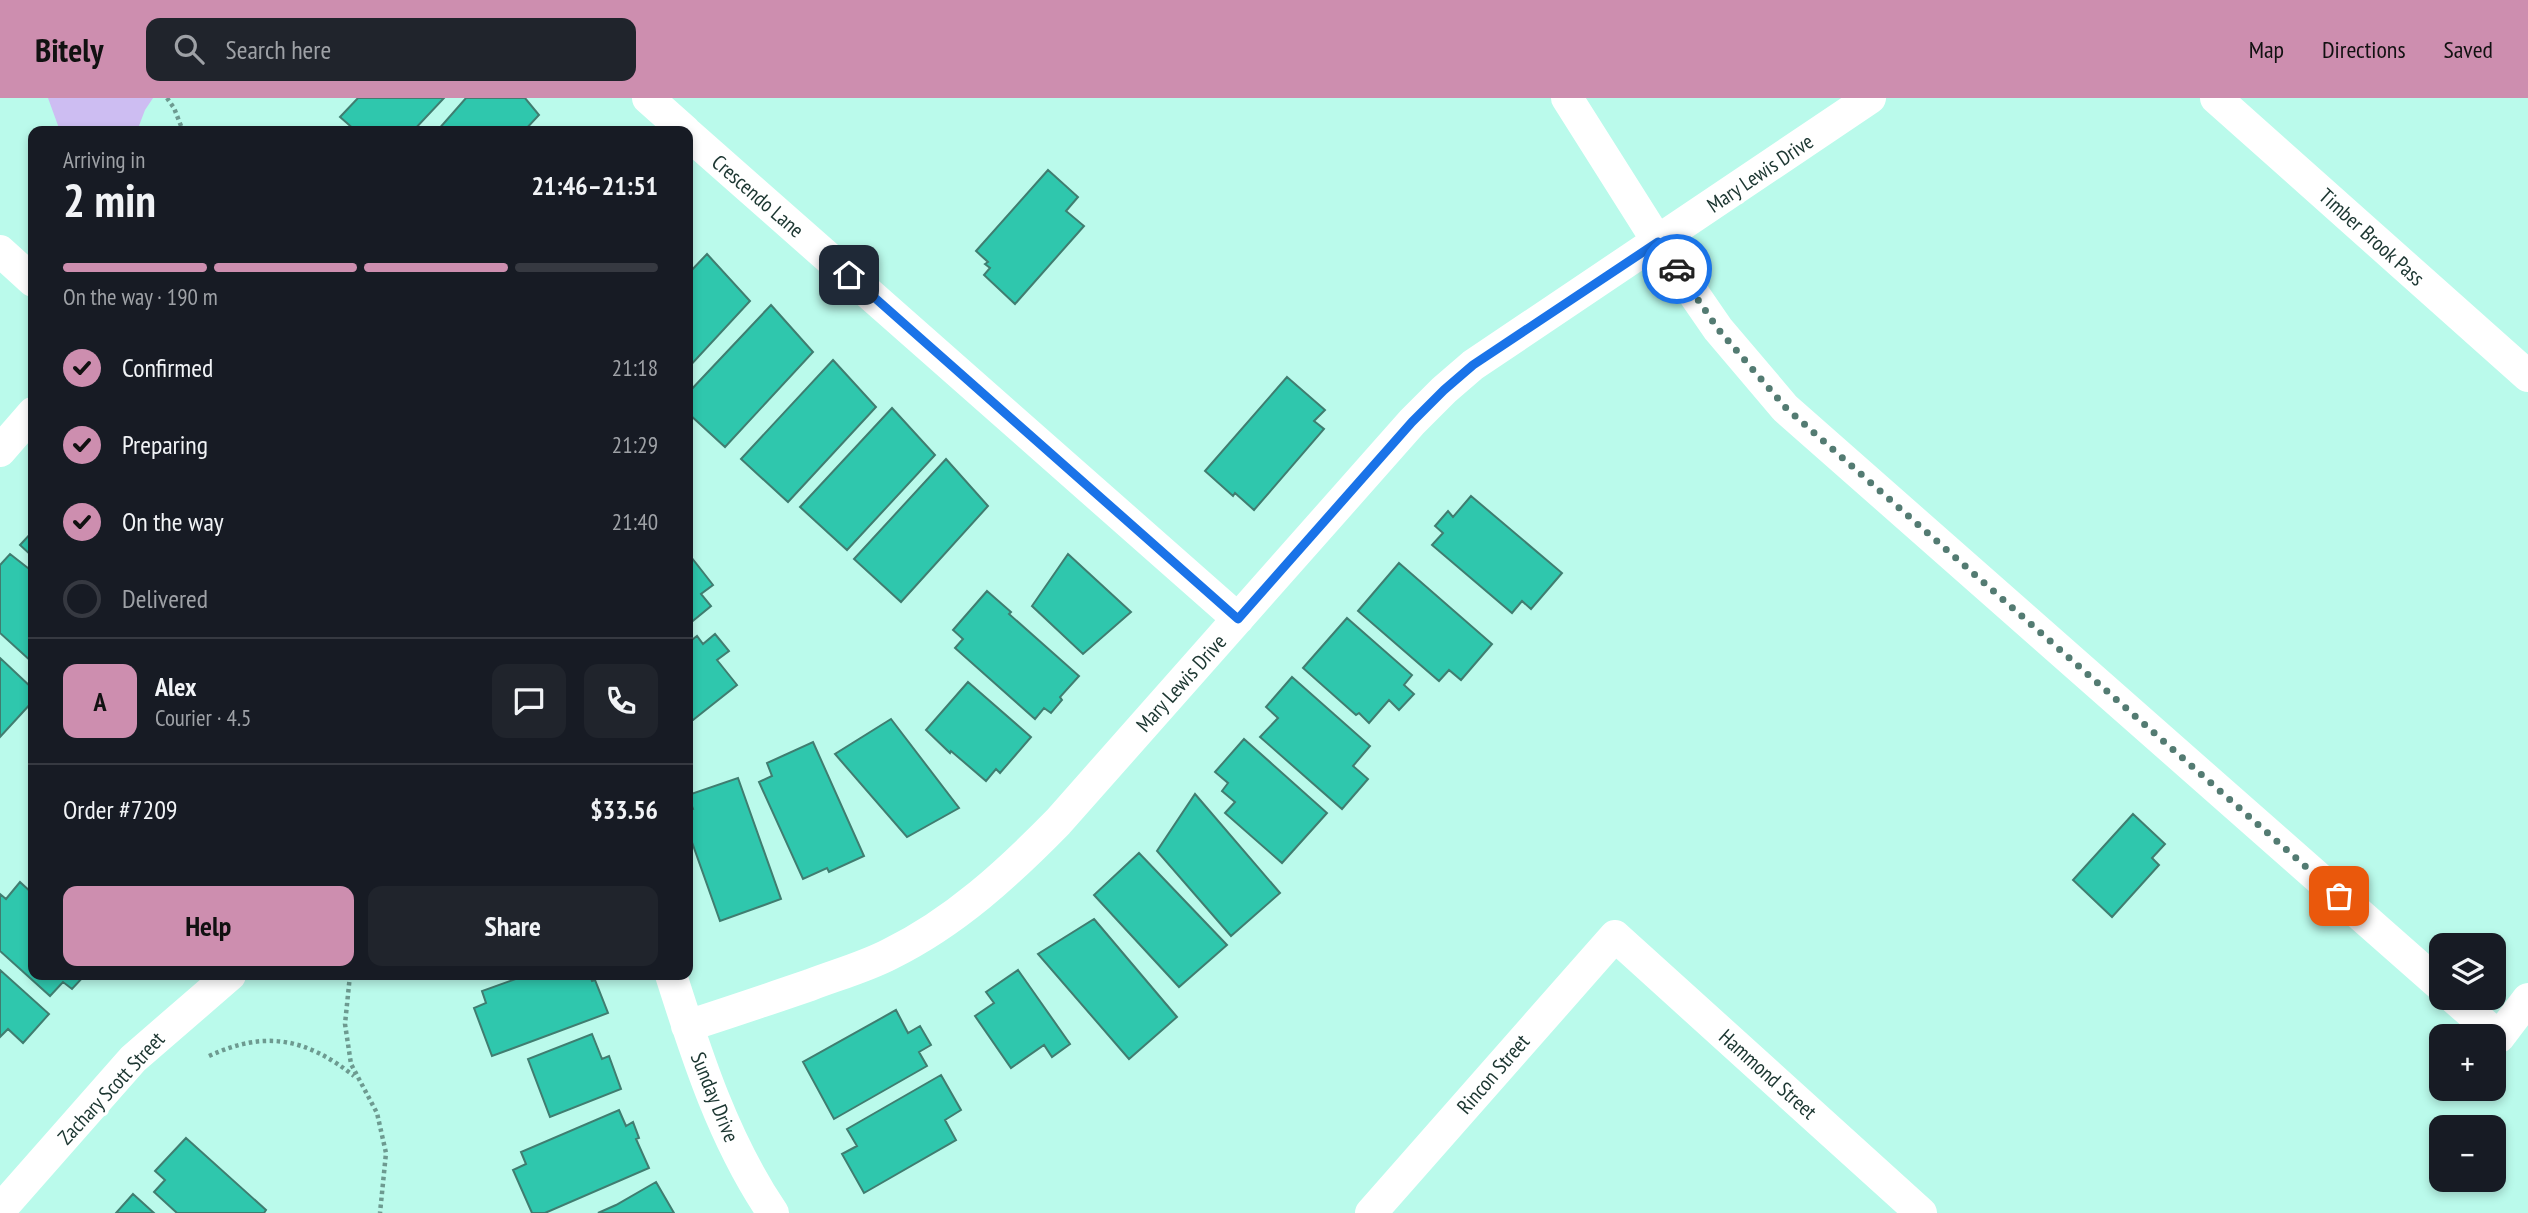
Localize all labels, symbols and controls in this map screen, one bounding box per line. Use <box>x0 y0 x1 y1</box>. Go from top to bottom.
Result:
search box <box>146 18 636 81</box>
text: Bitely <box>35 28 104 71</box>
icon: search <box>170 30 208 68</box>
text: Search here <box>226 33 331 66</box>
text: Map <box>2249 34 2284 65</box>
text: Directions <box>2322 34 2406 65</box>
text: Saved <box>2444 34 2493 65</box>
street label: Mary Lewis Drive <box>1702 128 1818 218</box>
text: Arriving in <box>63 145 145 174</box>
street label: Crescendo Lane <box>706 149 810 243</box>
text: 21:46–21:51 <box>531 169 658 202</box>
text: 2 min <box>63 170 156 230</box>
street label: Timber Brook Pass <box>2314 182 2430 292</box>
courier <box>1642 234 1712 304</box>
pin <box>819 245 879 305</box>
icon: car <box>1658 250 1696 288</box>
icon: home <box>830 256 868 294</box>
text: On the way · 190 m <box>63 282 218 311</box>
icon: check <box>63 349 101 387</box>
text: Confirmed <box>122 351 213 384</box>
text: 21:18 <box>612 353 658 382</box>
icon: check <box>63 426 101 464</box>
text: Preparing <box>122 428 208 461</box>
text: 21:29 <box>612 430 658 459</box>
icon: check <box>63 503 101 541</box>
text: On the way <box>122 505 224 538</box>
text: 21:40 <box>612 507 658 536</box>
text: Delivered <box>122 582 208 615</box>
street label: Mary Lewis Drive <box>1130 629 1232 737</box>
button: chat <box>492 664 566 738</box>
button: phone <box>584 664 658 738</box>
text: Alex <box>155 670 196 703</box>
text: A <box>93 685 107 718</box>
text: Courier · 4.5 <box>155 703 251 732</box>
text: Order #7209 <box>63 793 178 826</box>
text: $33.56 <box>590 793 658 826</box>
pin <box>2309 866 2369 926</box>
icon: bag <box>2320 877 2358 915</box>
button: Help <box>63 886 354 966</box>
button: Share <box>368 886 658 966</box>
map controls <box>2429 933 2506 1192</box>
button: layers <box>2429 933 2506 1010</box>
street label: Hammond Street <box>1714 1023 1823 1125</box>
button: + <box>2429 1024 2506 1101</box>
street label: Zachary Scott Street <box>52 1026 170 1150</box>
street label: Rincon Street <box>1451 1028 1535 1120</box>
street label: Sunday Drive <box>685 1048 745 1146</box>
button: − <box>2429 1115 2506 1192</box>

